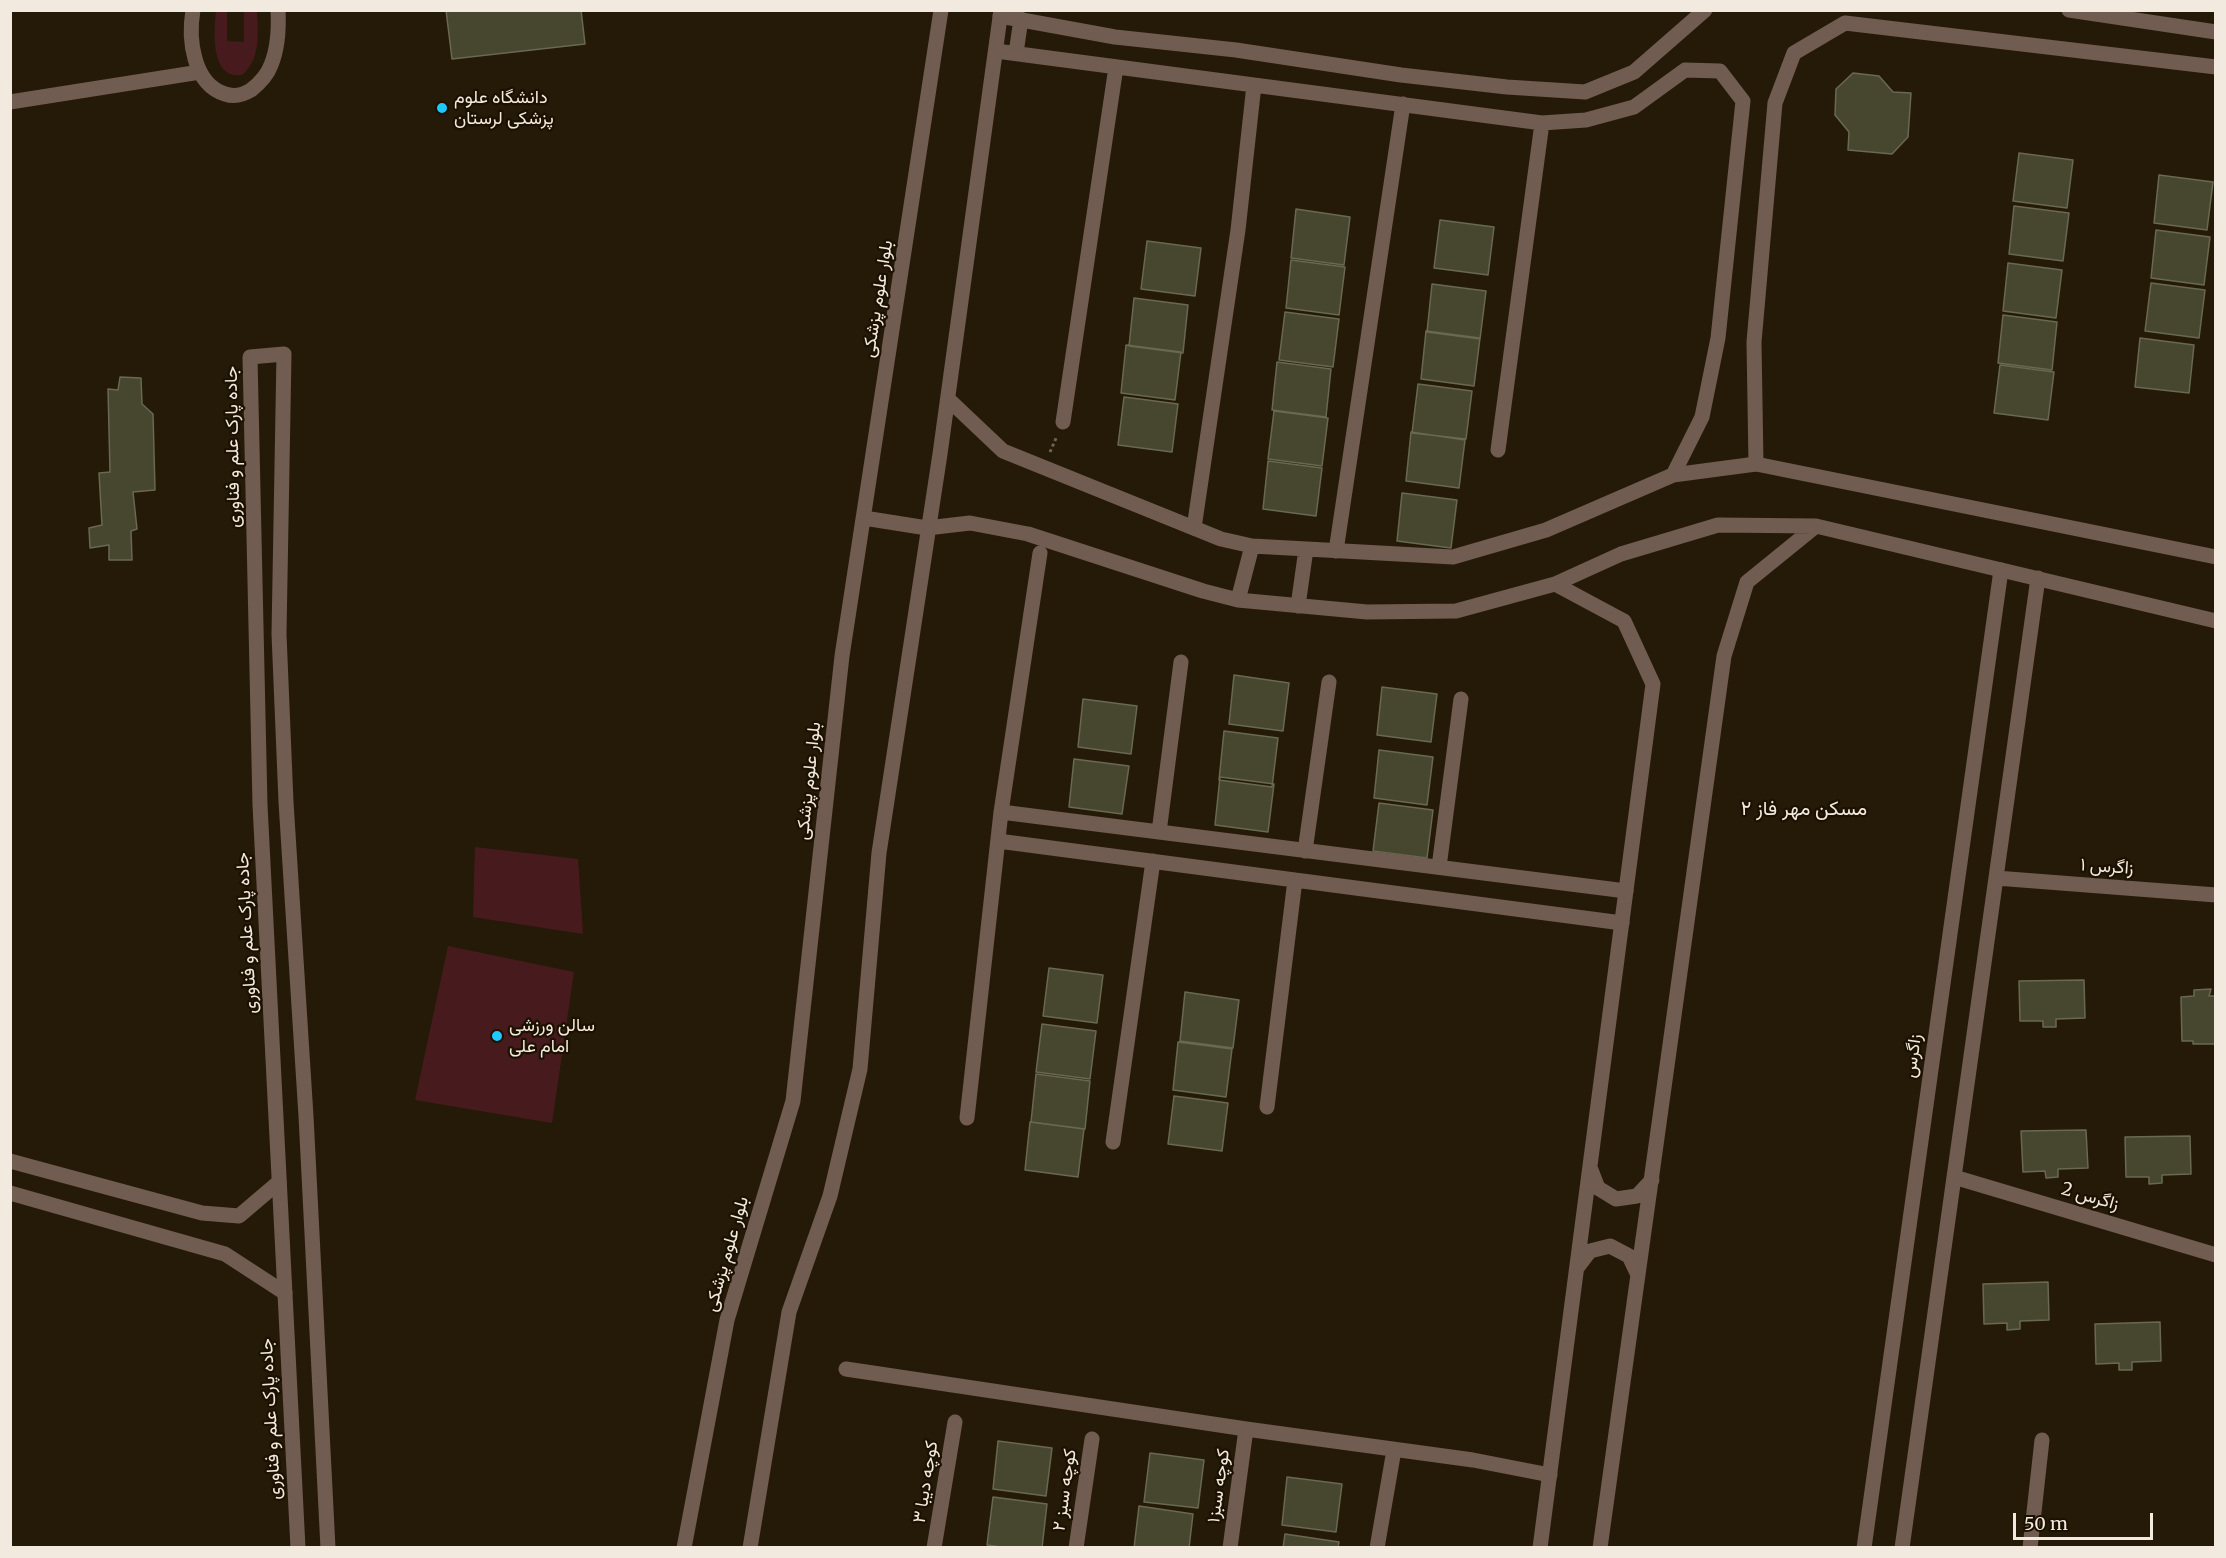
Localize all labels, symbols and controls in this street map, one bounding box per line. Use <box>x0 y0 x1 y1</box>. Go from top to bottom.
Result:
place label: دانشگاه علوم پزشکی لرستان <box>454 87 554 130</box>
marker: دانشگاه علوم پزشکی لرستان <box>435 101 449 115</box>
street label: بلوار علوم پزشکی <box>858 239 898 359</box>
street label: جاده پارک علم و فناوری <box>221 366 245 528</box>
street label: بلوار علوم پزشکی <box>792 721 826 841</box>
district label: مسکن مهر فاز ۲ <box>1741 797 1867 821</box>
street label: جاده پارک علم و فناوری <box>232 852 262 1014</box>
street label: زاگرس ۱ <box>2080 854 2134 880</box>
place label: سالن ورزشی امام علی <box>509 1015 595 1058</box>
marker: سالن ورزشی امام علی <box>490 1029 504 1043</box>
street label: زاگرس <box>1899 1033 1927 1079</box>
street label: زاگرس 2 <box>2059 1179 2121 1215</box>
street label: بلوار علوم پزشکی <box>700 1194 754 1314</box>
street label: جاده پارک علم و فناوری <box>256 1338 286 1500</box>
street label: کوچه دیبا ۳ <box>909 1439 943 1525</box>
street label: کوچه سبز ۲ <box>1049 1448 1081 1532</box>
street label: کوچه سبز۱ <box>1203 1448 1235 1524</box>
scale bar <box>2016 1501 2156 1539</box>
text: 50 m <box>2024 1512 2068 1535</box>

